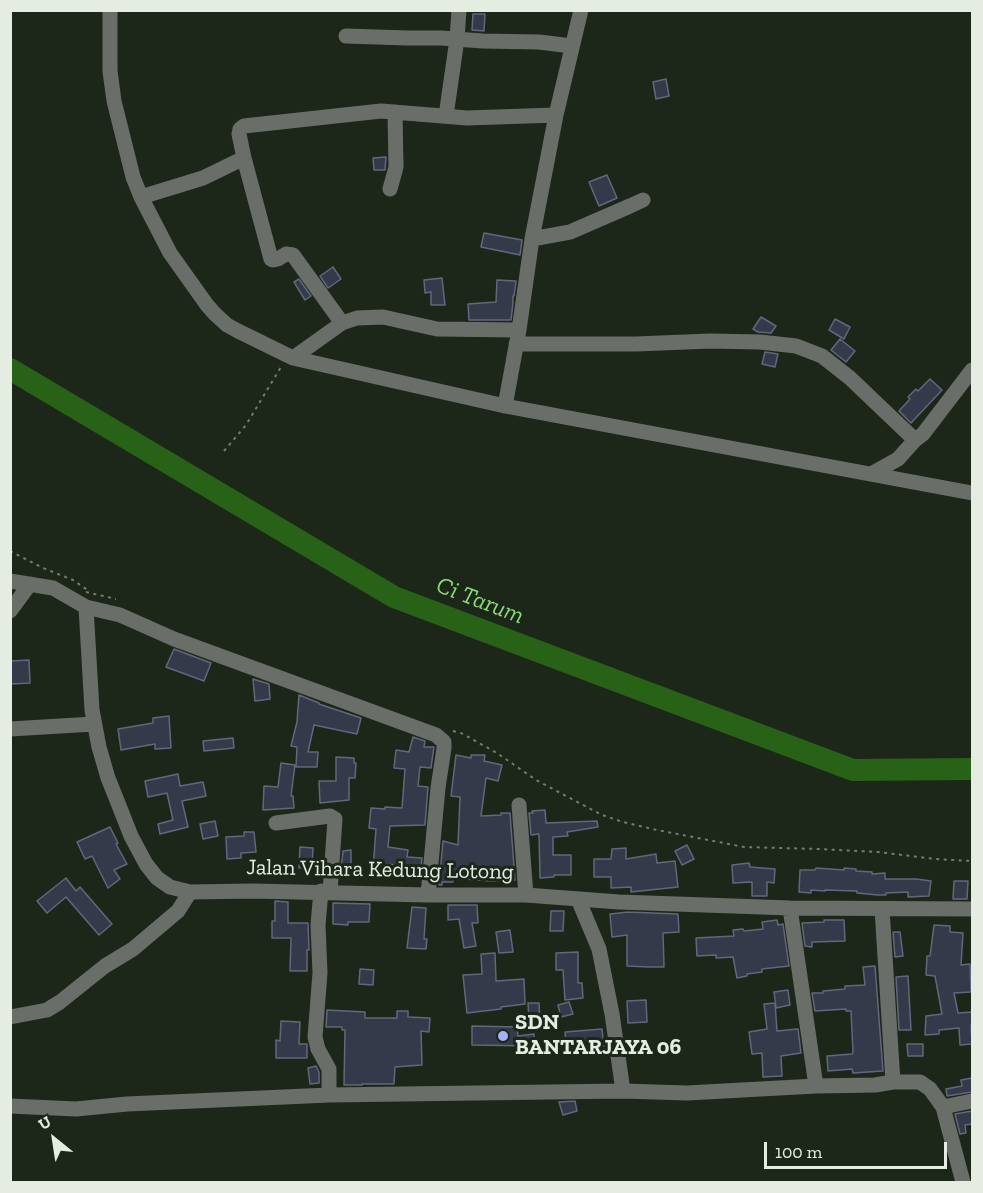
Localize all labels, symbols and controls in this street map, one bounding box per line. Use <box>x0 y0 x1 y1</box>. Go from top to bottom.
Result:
water label: Ci Tarum <box>432 571 528 631</box>
street label: Jalan Vihara Kedung Lotong <box>246 854 514 886</box>
place label: SDN BANTARJAYA 06 <box>515 1010 681 1062</box>
marker: SDN BANTARJAYA 06 <box>496 1029 510 1043</box>
north arrow <box>24 1109 84 1169</box>
text: U <box>35 1112 54 1134</box>
scale bar <box>767 1130 950 1168</box>
text: 100 m <box>775 1141 822 1163</box>

